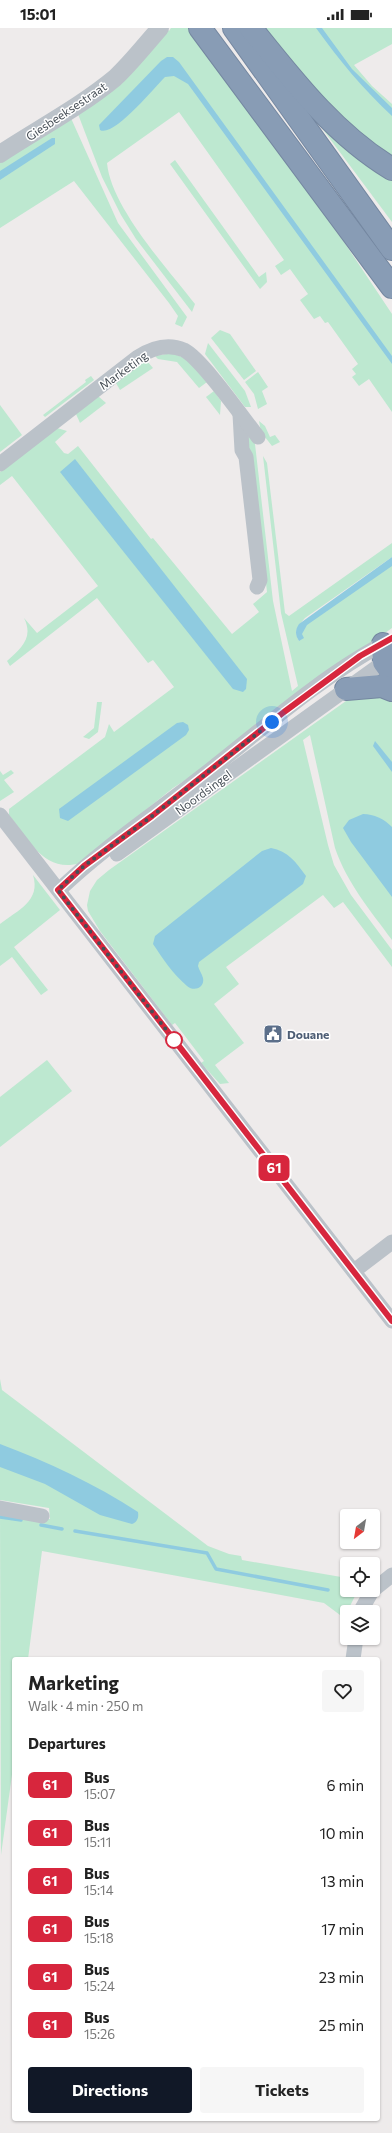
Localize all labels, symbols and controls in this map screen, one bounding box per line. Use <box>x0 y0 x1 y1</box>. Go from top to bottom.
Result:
text: 15:01 <box>20 5 56 23</box>
street label: Giesbeeksestraat <box>23 79 109 143</box>
street label: Marketing <box>96 348 150 392</box>
your location <box>262 712 282 732</box>
street label: Noordsingel <box>172 767 234 817</box>
public building icon: Douane <box>262 1023 284 1045</box>
place label: Douane <box>287 1027 329 1041</box>
unlabelled marker <box>165 1031 183 1049</box>
line badge: 61 <box>256 1155 292 1181</box>
text: 61 <box>267 1159 281 1176</box>
north arrow <box>340 1509 380 1549</box>
map controls <box>340 1509 380 1645</box>
button: locate <box>340 1557 380 1597</box>
button: layers <box>340 1605 380 1645</box>
button: heart <box>322 1670 364 1712</box>
text: Marketing <box>28 1671 119 1694</box>
text: Walk · 4 min · 250 m <box>28 1698 143 1714</box>
text: Departures <box>28 1734 106 1752</box>
text: Bus <box>84 1768 109 1786</box>
text: 61 <box>43 1776 57 1793</box>
text: 6 min <box>326 1776 364 1794</box>
text: 15:07 <box>84 1786 115 1802</box>
text: Bus <box>84 1816 109 1834</box>
text: 61 <box>43 1824 57 1841</box>
text: 10 min <box>319 1824 364 1842</box>
text: 15:11 <box>84 1834 111 1850</box>
text: Bus <box>84 1864 109 1882</box>
text: 61 <box>43 1872 57 1889</box>
text: 13 min <box>321 1872 364 1890</box>
text: 15:14 <box>84 1882 113 1898</box>
text: Bus <box>84 1912 109 1930</box>
text: 61 <box>43 1920 57 1937</box>
text: 17 min <box>321 1920 364 1938</box>
text: 15:18 <box>84 1930 114 1946</box>
text: Bus <box>84 1960 109 1978</box>
text: 61 <box>43 1968 57 1985</box>
text: 23 min <box>319 1968 364 1986</box>
text: 15:24 <box>84 1978 115 1994</box>
text: Bus <box>84 2008 109 2026</box>
text: 61 <box>43 2016 57 2033</box>
text: 25 min <box>319 2016 364 2034</box>
text: 15:26 <box>84 2026 115 2042</box>
button: Directions <box>28 2067 192 2113</box>
button: Tickets <box>200 2067 364 2113</box>

